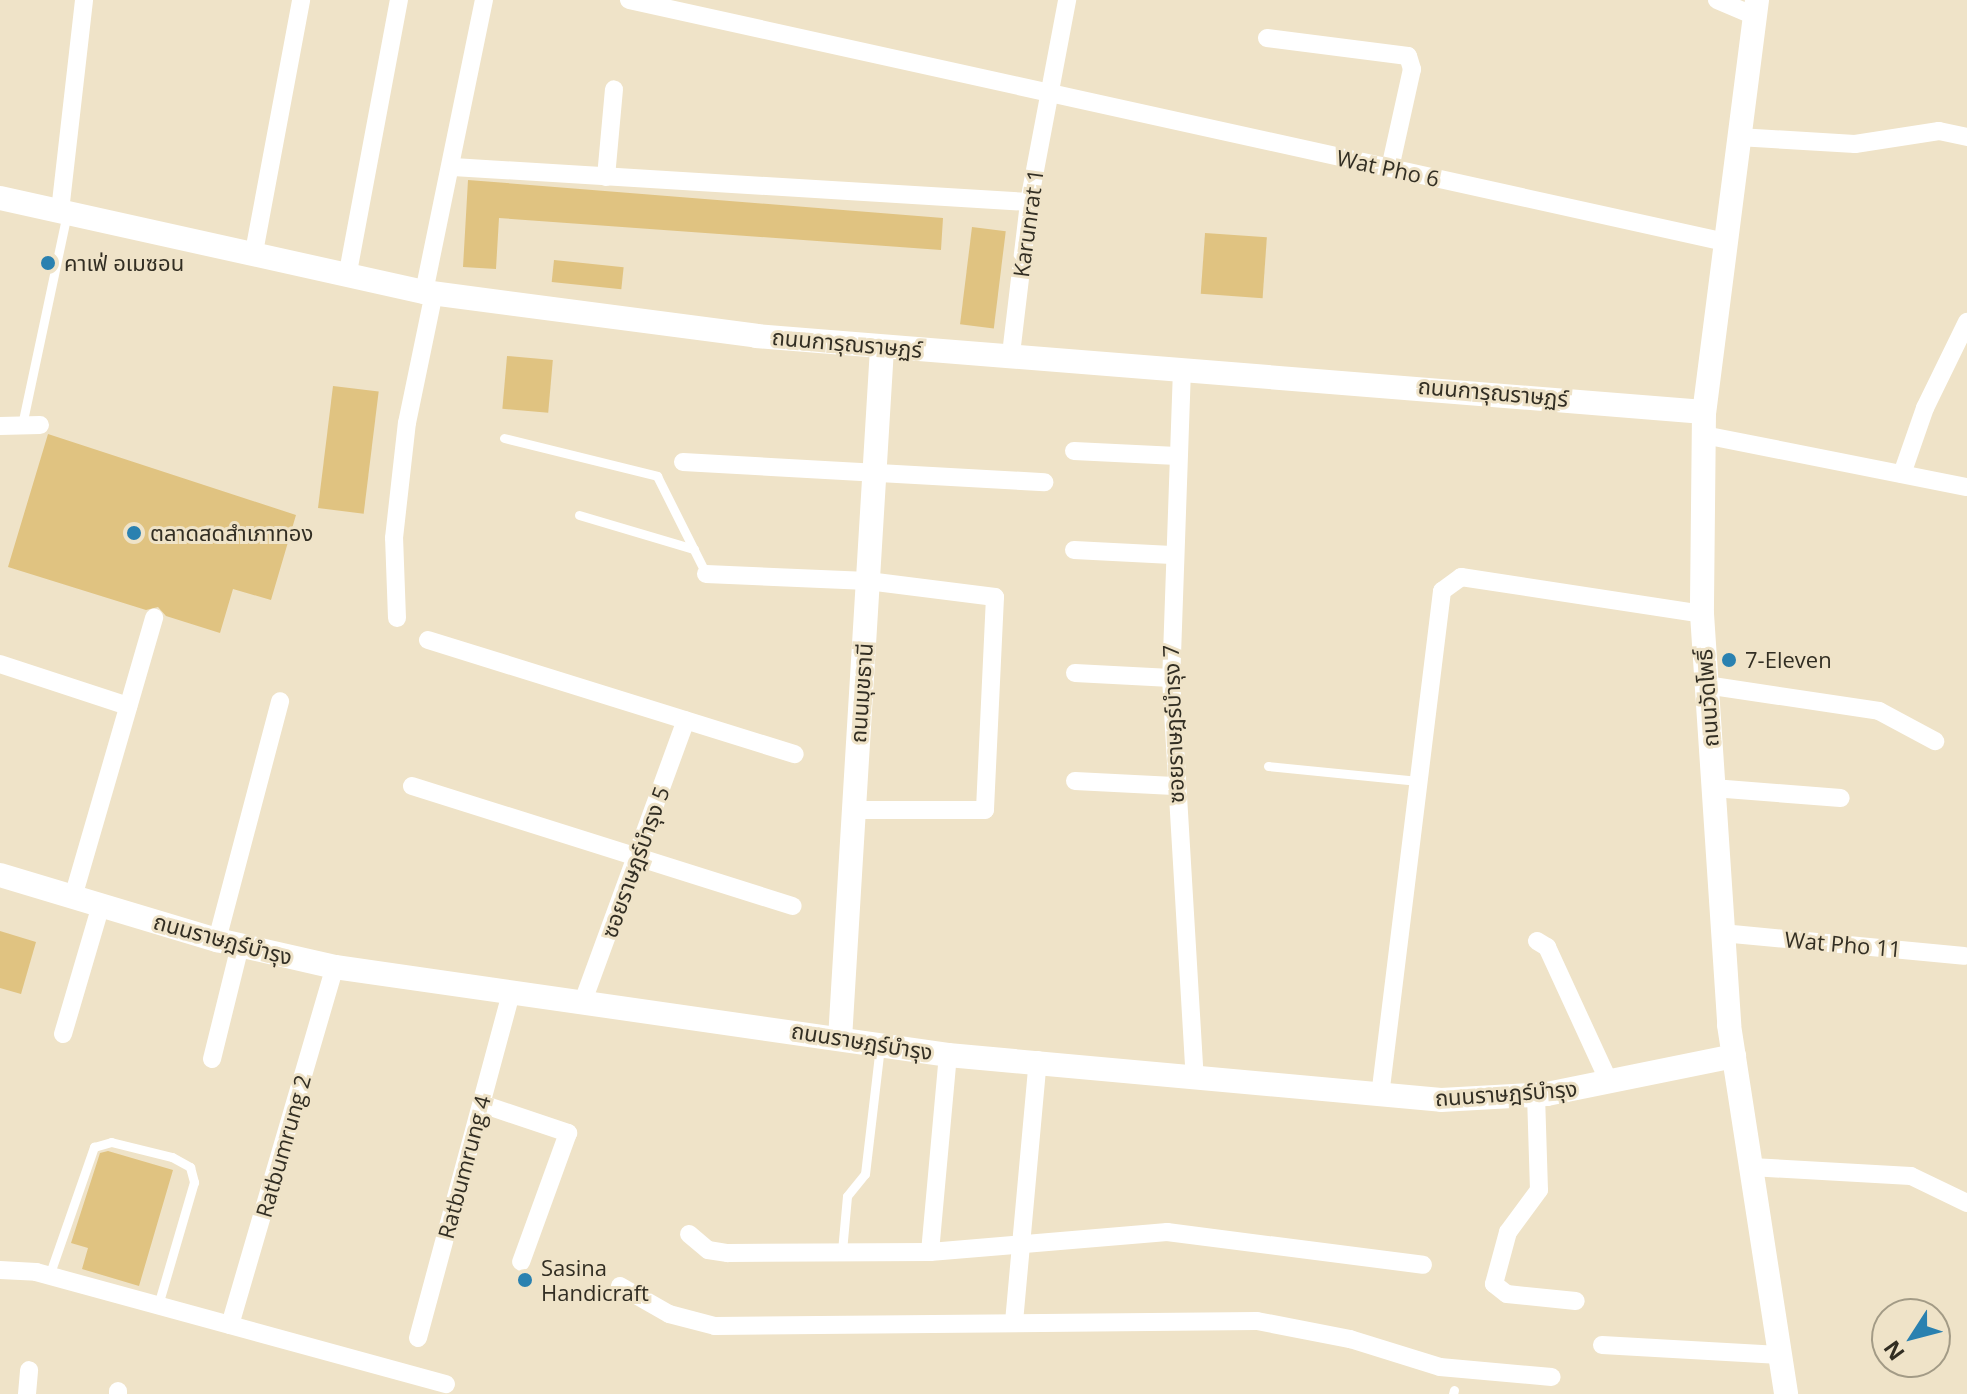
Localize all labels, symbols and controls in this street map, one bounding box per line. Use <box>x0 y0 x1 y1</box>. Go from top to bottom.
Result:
street label: Wat Pho 6 <box>1334 144 1442 192</box>
street label: Karunrat 1 <box>1007 167 1049 279</box>
place label: คาเฟ่ อเมซอน <box>64 250 184 276</box>
marker: คาเฟ่ อเมซอน <box>39 254 57 272</box>
street label: ถนนการุณราษฏร์ <box>771 323 923 363</box>
street label: ถนนการุณราษฏร์ <box>1417 372 1569 412</box>
place label: ตลาดสดสำเภาทอง <box>150 520 313 546</box>
marker: ตลาดสดสำเภาทอง <box>125 524 143 542</box>
street label: ถนนมุขธานี <box>844 642 878 744</box>
street label: ซอยราษฎร์บำรุง 7 <box>1157 644 1189 804</box>
place label: 7-Eleven <box>1745 647 1832 673</box>
street label: ถนนวัดโพธิ์ <box>1690 648 1724 748</box>
marker: 7-Eleven <box>1720 651 1738 669</box>
street label: ซอยราษฎร์บำรุง 5 <box>595 783 675 941</box>
street label: ถนนราษฎร์บำรุง <box>151 908 295 970</box>
street label: Wat Pho 11 <box>1784 926 1902 962</box>
street label: ถนนราษฎร์บำรุง <box>789 1017 935 1065</box>
street label: Ratbumrung 2 <box>250 1072 316 1220</box>
street label: ถนนราษฎร์บำรุง <box>1434 1075 1578 1111</box>
street label: Ratbumrung 4 <box>432 1093 496 1241</box>
place label: Sasina Handicraft <box>541 1254 649 1306</box>
marker: Sasina Handicraft <box>516 1271 534 1289</box>
north arrow <box>1871 1298 1951 1378</box>
text: N <box>1876 1335 1911 1367</box>

